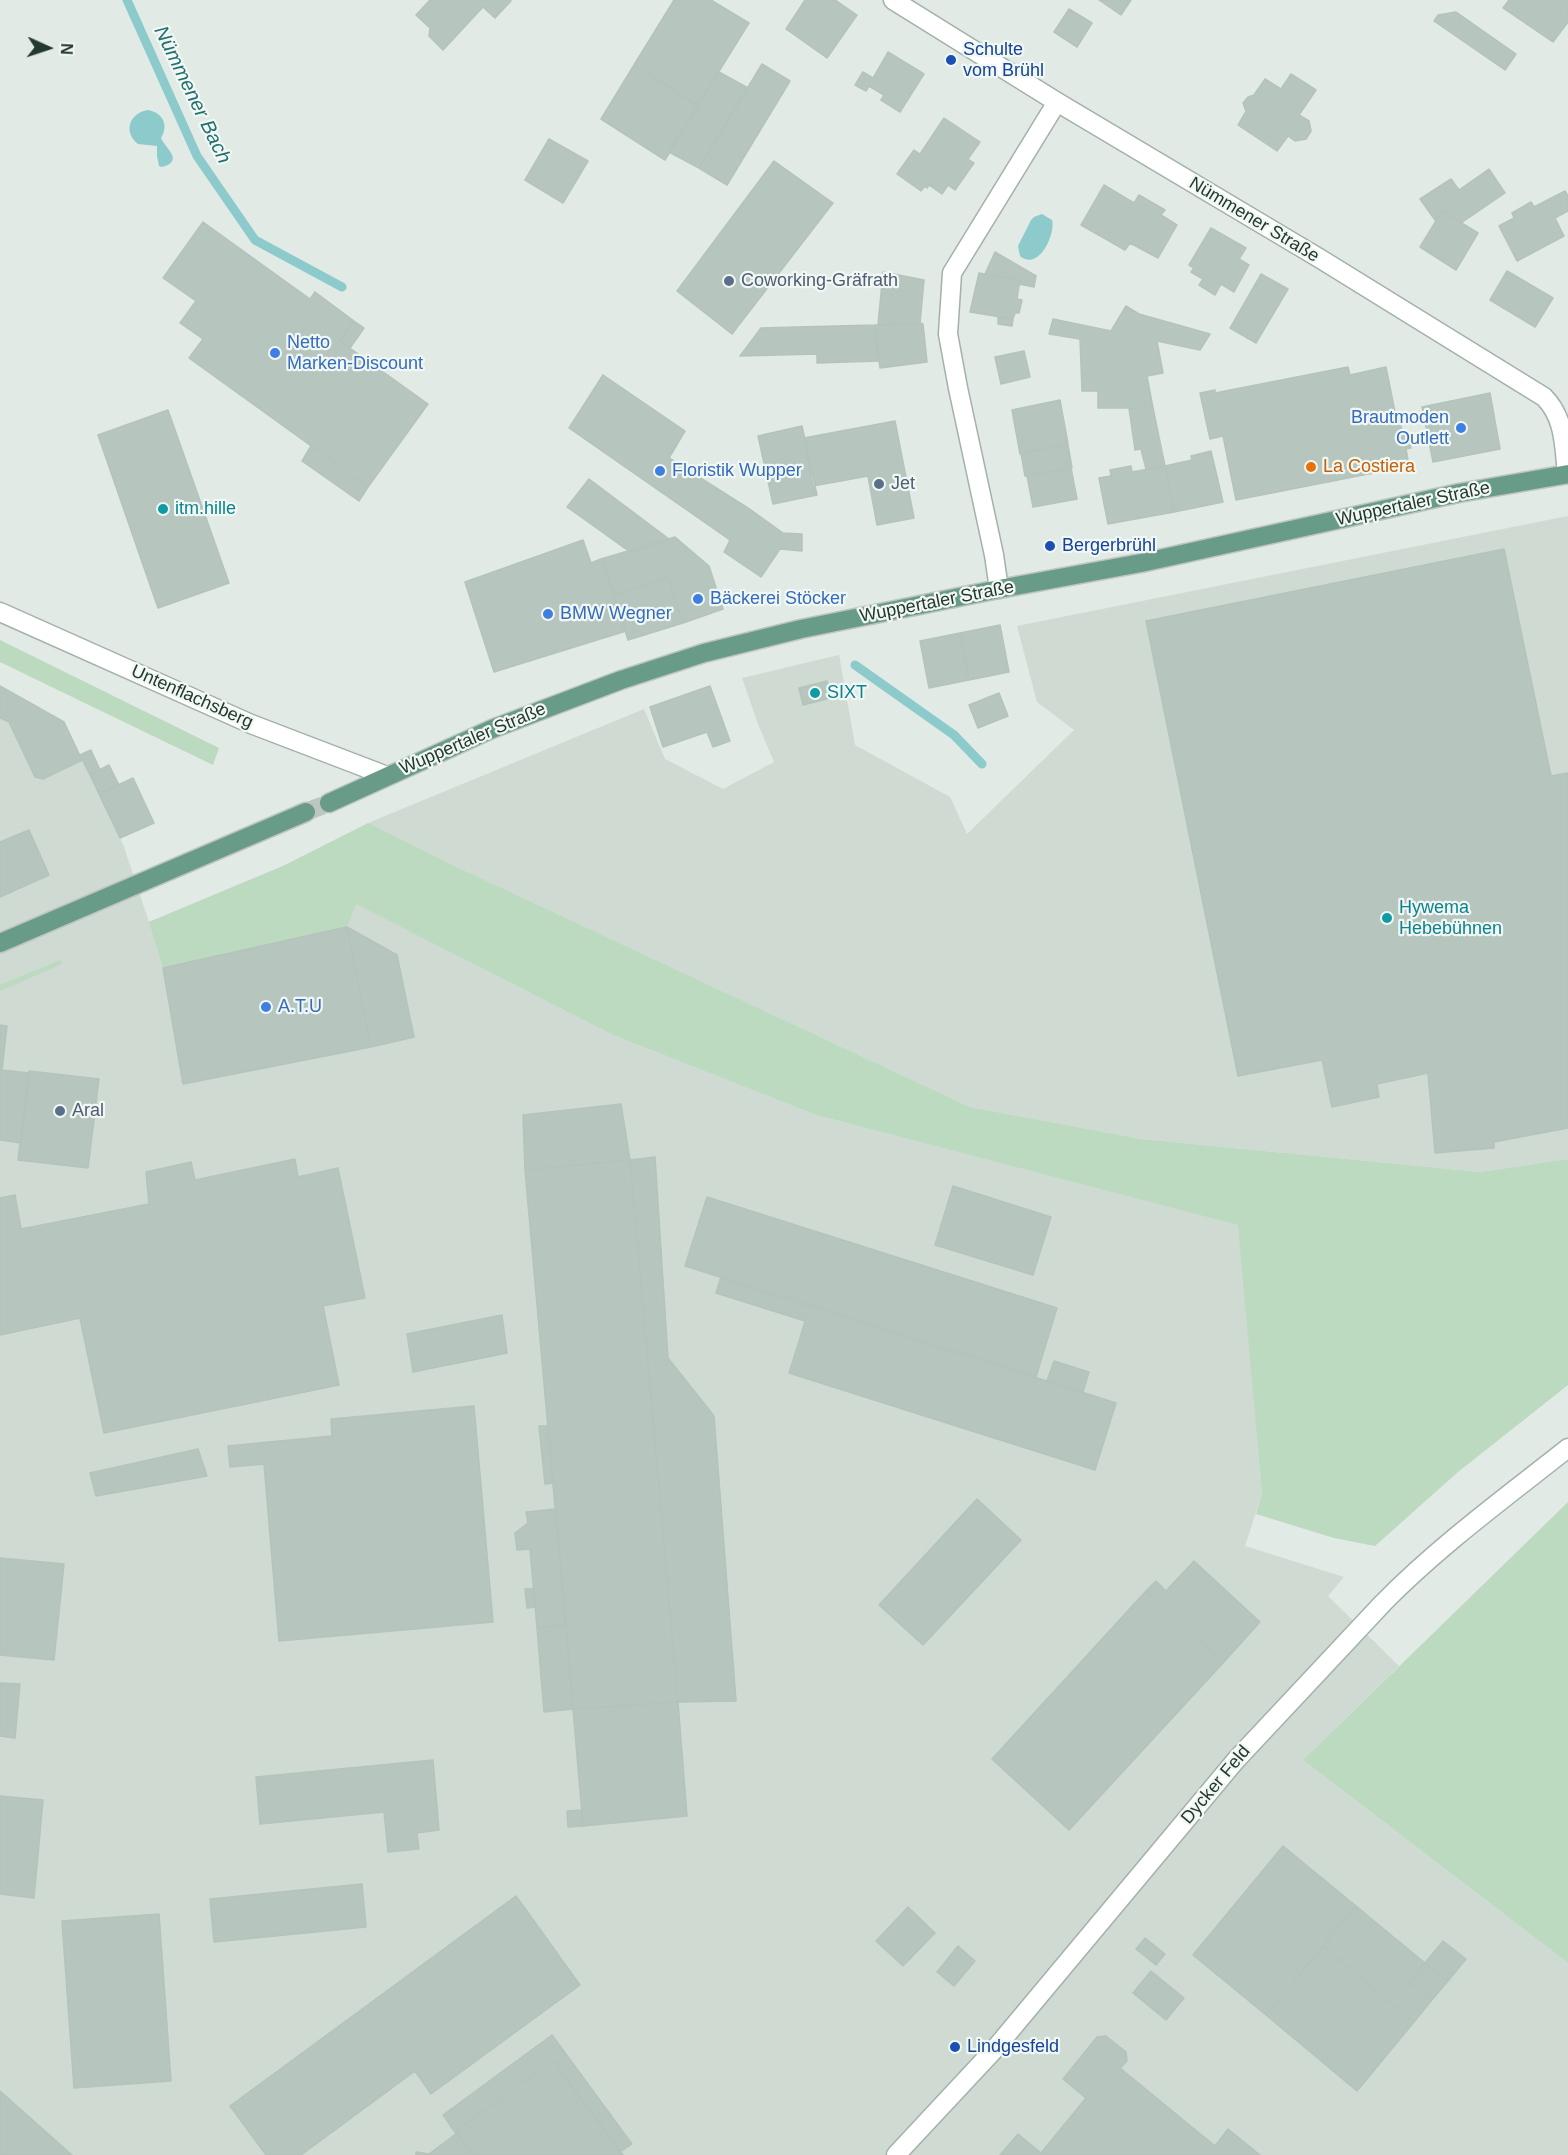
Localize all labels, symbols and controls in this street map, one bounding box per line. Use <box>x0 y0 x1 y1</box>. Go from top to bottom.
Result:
north arrow <box>18 18 78 78</box>
water label: Nümmener Bach <box>148 22 236 168</box>
place label: Schulte vom Brühl <box>963 39 1044 82</box>
text: N <box>58 43 75 55</box>
marker: Schulte vom Brühl <box>944 53 958 67</box>
street label: Nümmener Straße <box>1185 173 1323 267</box>
place label: Coworking-Gräfrath <box>741 270 898 292</box>
marker: Coworking-Gräfrath <box>722 274 736 288</box>
place label: Netto Marken-Discount <box>287 332 423 374</box>
marker: Netto Marken-Discount <box>268 346 282 360</box>
place label: Brautmoden Outlett <box>1351 407 1449 450</box>
marker: Brautmoden Outlett <box>1454 421 1468 435</box>
place label: La Costiera <box>1323 456 1415 478</box>
place label: Floristik Wupper <box>672 460 802 482</box>
marker: La Costiera <box>1304 460 1318 474</box>
marker: Floristik Wupper <box>653 464 667 478</box>
place label: Jet <box>891 473 915 495</box>
marker: Jet <box>872 477 886 491</box>
street label: Wuppertaler Straße <box>1334 477 1492 531</box>
place label: itm.hille <box>175 498 236 520</box>
marker: itm.hille <box>156 502 170 516</box>
place label: Bergerbrühl <box>1062 535 1156 557</box>
marker: Bergerbrühl <box>1043 539 1057 553</box>
street label: Wuppertaler Straße <box>858 576 1016 628</box>
place label: Bäckerei Stöcker <box>710 588 846 610</box>
marker: Bäckerei Stöcker <box>691 592 705 606</box>
place label: BMW Wegner <box>560 603 672 625</box>
marker: BMW Wegner <box>541 607 555 621</box>
street label: Untenflachsberg <box>128 660 256 734</box>
place label: SIXT <box>827 682 867 704</box>
marker: SIXT <box>808 686 822 700</box>
street label: Wuppertaler Straße <box>397 698 549 780</box>
place label: Hywema Hebebühnen <box>1399 897 1502 940</box>
marker: Hywema Hebebühnen <box>1380 911 1394 925</box>
place label: A.T.U <box>278 996 322 1018</box>
marker: A.T.U <box>259 1000 273 1014</box>
place label: Aral <box>72 1100 104 1122</box>
marker: Aral <box>53 1104 67 1118</box>
street label: Dycker Feld <box>1177 1741 1255 1829</box>
place label: Lindgesfeld <box>967 2036 1059 2058</box>
marker: Lindgesfeld <box>948 2040 962 2054</box>

